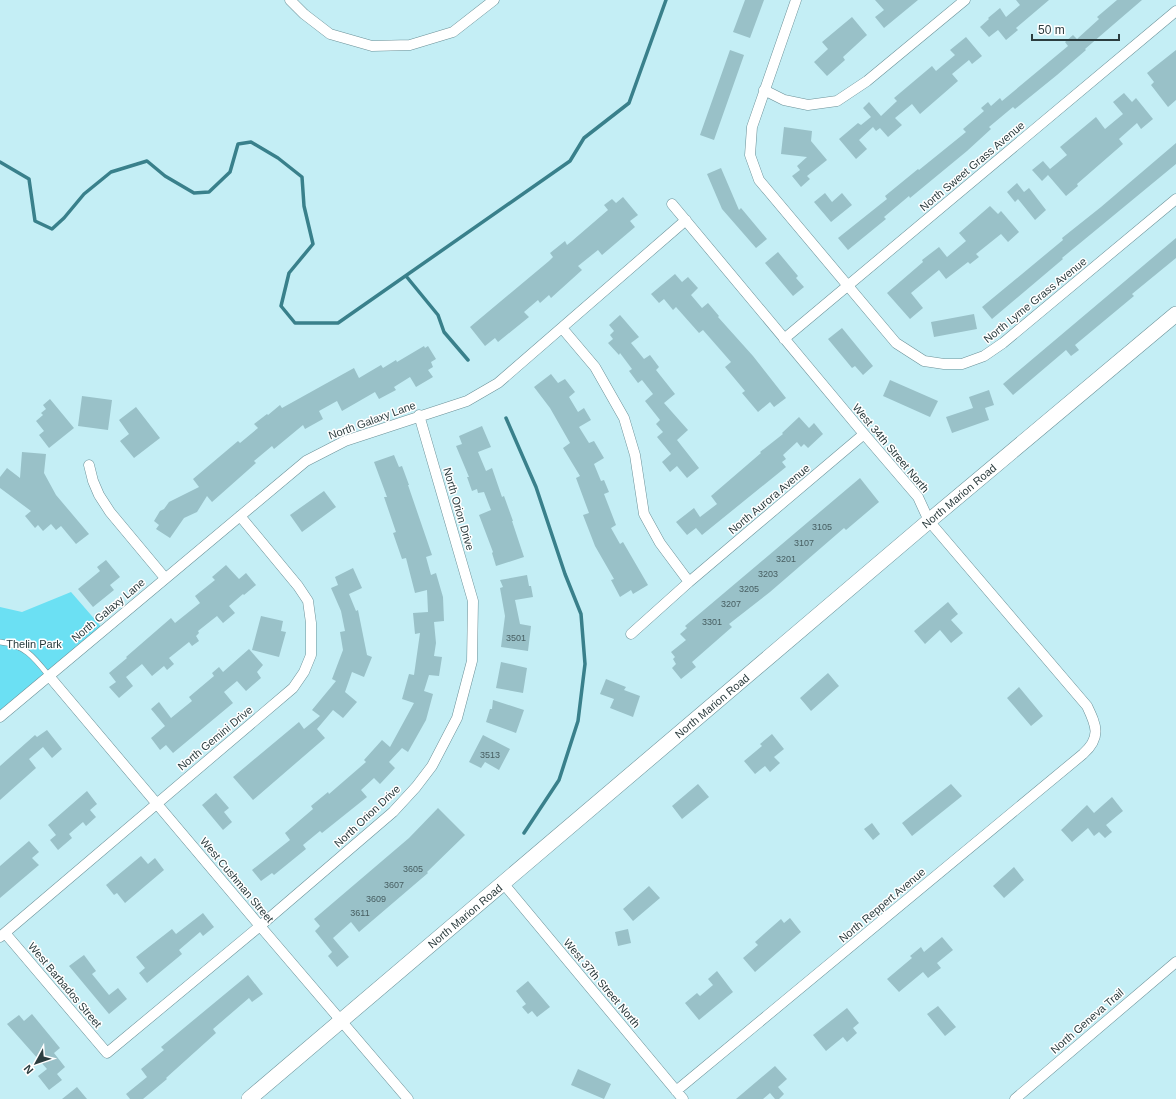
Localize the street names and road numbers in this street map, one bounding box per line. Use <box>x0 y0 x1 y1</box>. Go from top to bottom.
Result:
street label: North Sweet Grass Avenue <box>917 119 1027 213</box>
street label: North Lyme Grass Avenue <box>981 255 1089 345</box>
street label: North Galaxy Lane <box>327 399 417 441</box>
street label: West 34th Street North <box>851 401 931 495</box>
street label: North Aurora Avenue <box>726 462 812 536</box>
street label: North Marion Road <box>920 462 998 530</box>
street label: North Orion Drive <box>441 466 477 552</box>
street label: North Galaxy Lane <box>69 576 147 644</box>
street label: North Marion Road <box>673 672 751 740</box>
street label: North Gemini Drive <box>175 703 255 773</box>
street label: North Orion Drive <box>332 782 402 850</box>
street label: West Cushman Street <box>198 835 276 925</box>
street label: North Reppert Avenue <box>837 865 927 945</box>
street label: North Marion Road <box>426 882 504 950</box>
street label: West 37th Street North <box>562 936 642 1030</box>
street label: West Barbados Street <box>26 940 104 1030</box>
street label: North Geneva Trail <box>1048 986 1126 1056</box>

